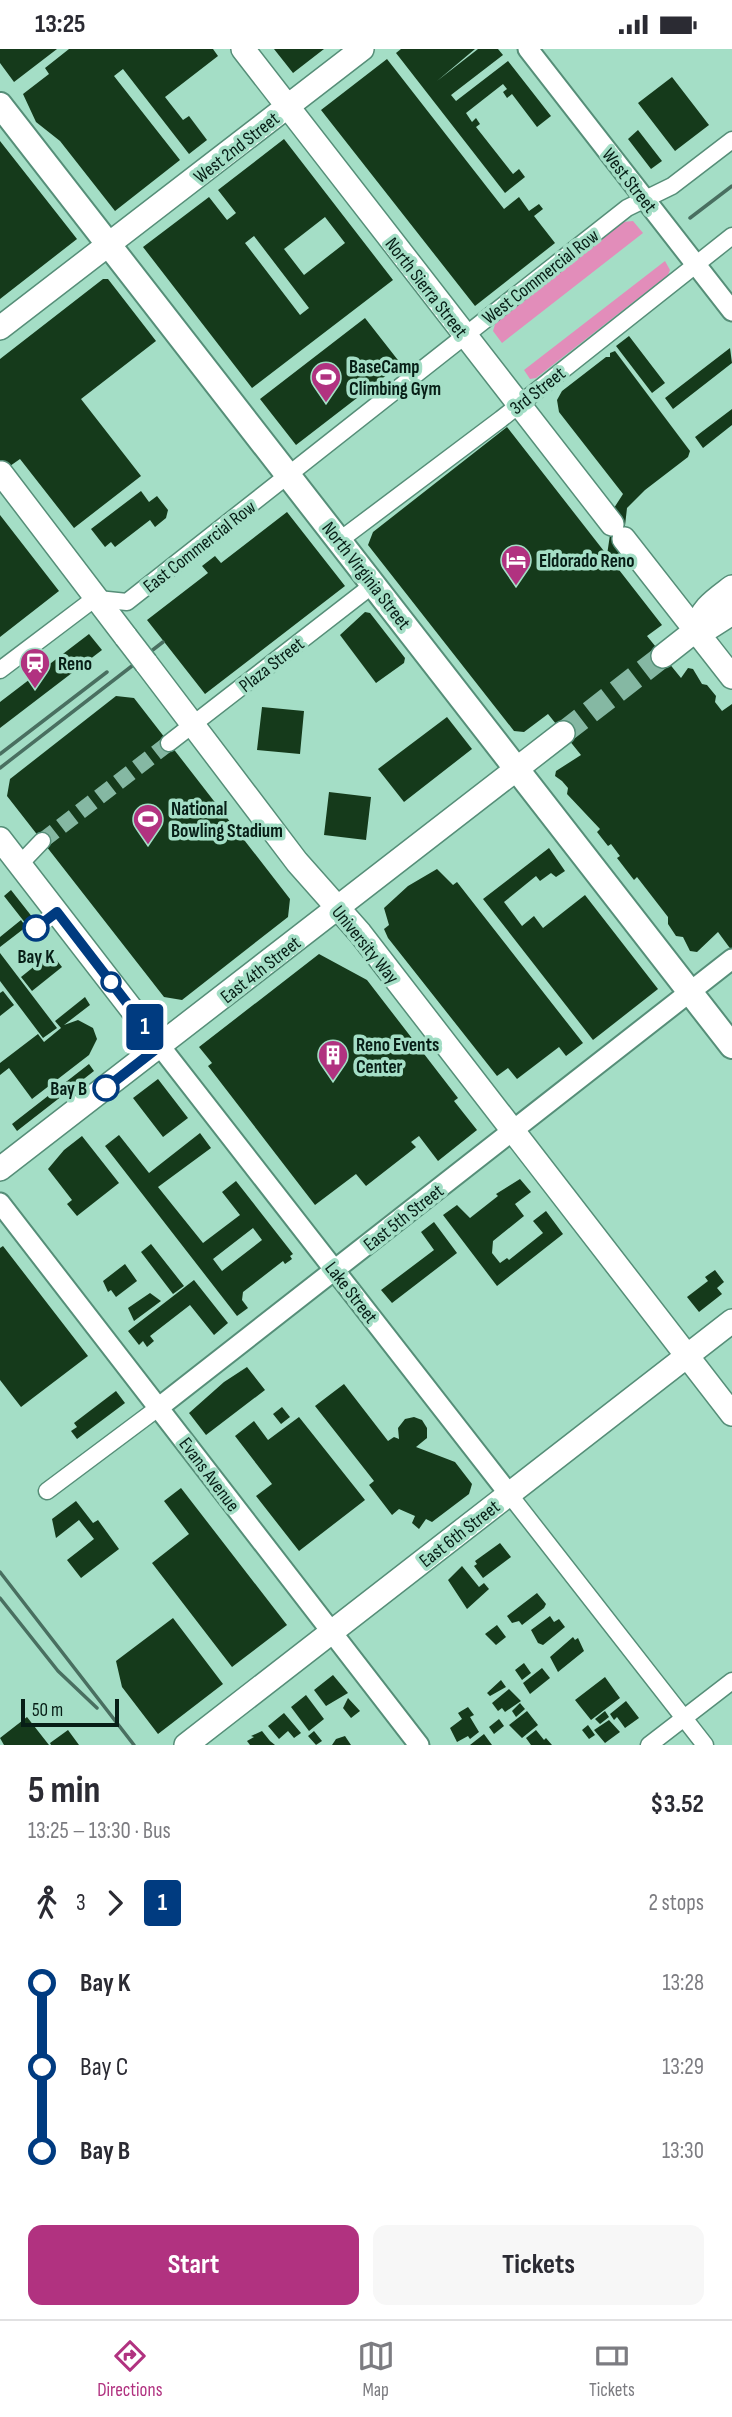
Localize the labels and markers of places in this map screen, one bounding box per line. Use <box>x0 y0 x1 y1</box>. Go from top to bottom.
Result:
place label: BaseCamp Climbing Gym <box>349 356 441 401</box>
sports icon: BaseCamp Climbing Gym <box>309 360 343 404</box>
hotel icon: Eldorado Reno <box>499 543 533 587</box>
place label: Eldorado Reno <box>539 550 635 573</box>
station icon: Reno <box>18 646 52 690</box>
place label: Reno <box>58 653 92 676</box>
place label: National Bowling Stadium <box>171 798 283 843</box>
sports icon: National Bowling Stadium <box>131 802 165 846</box>
marker: Bay K <box>23 915 49 941</box>
place label: Bay K <box>18 946 55 969</box>
unlabelled marker <box>101 972 121 992</box>
place label: Reno Events Center <box>356 1034 439 1079</box>
building icon: Reno Events Center <box>316 1038 350 1082</box>
marker: Bay B <box>93 1075 119 1101</box>
place label: Bay B <box>50 1078 87 1101</box>

